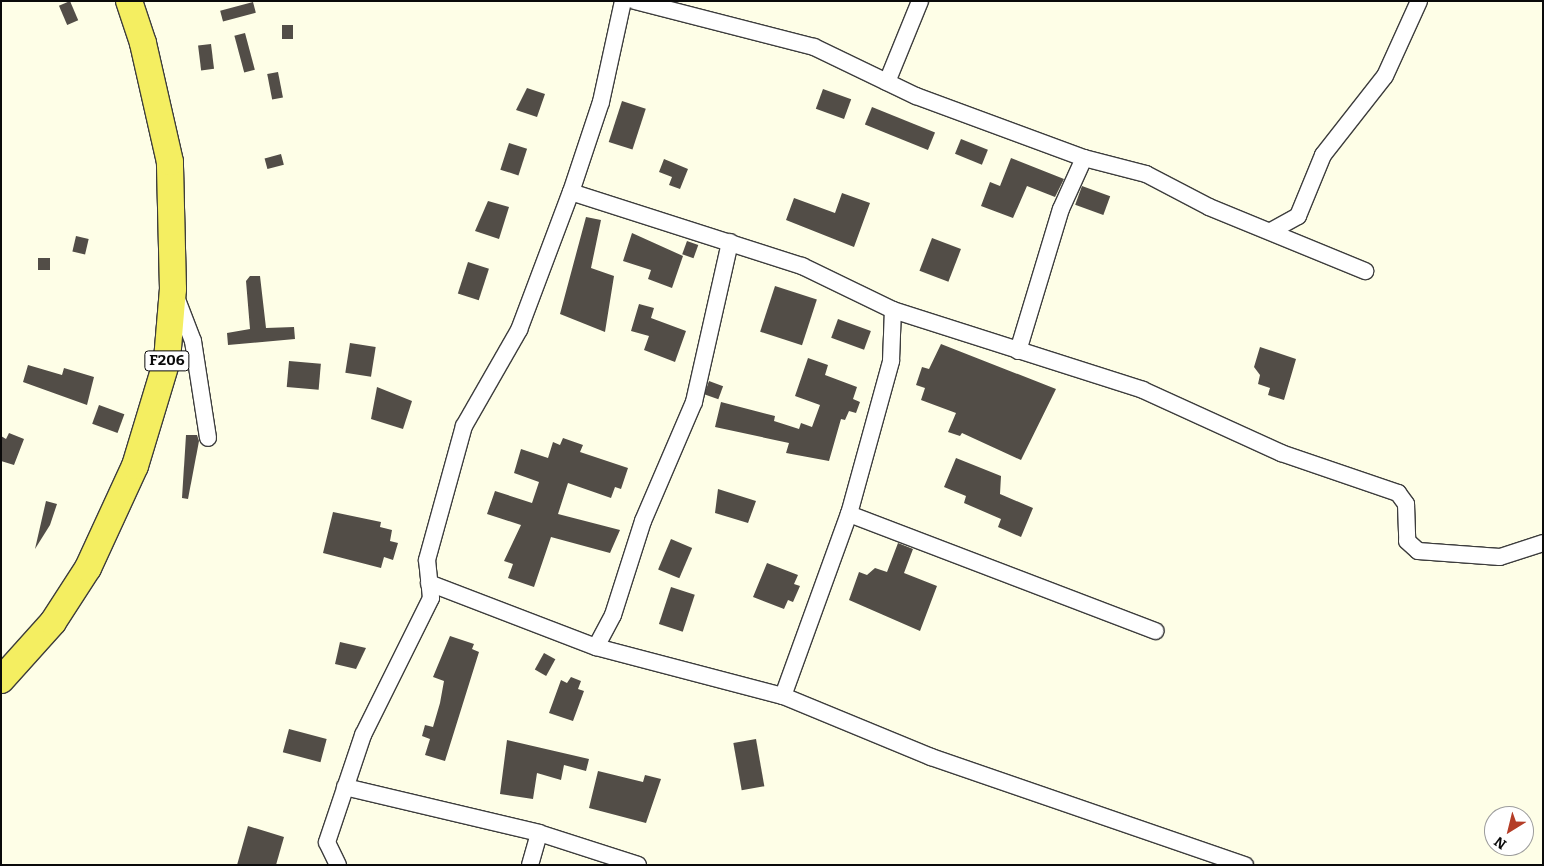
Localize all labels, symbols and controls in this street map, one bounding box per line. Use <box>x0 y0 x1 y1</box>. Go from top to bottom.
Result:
road number: F206 <box>143 348 191 374</box>
north arrow <box>1484 806 1534 856</box>
text: N <box>1491 833 1510 853</box>

